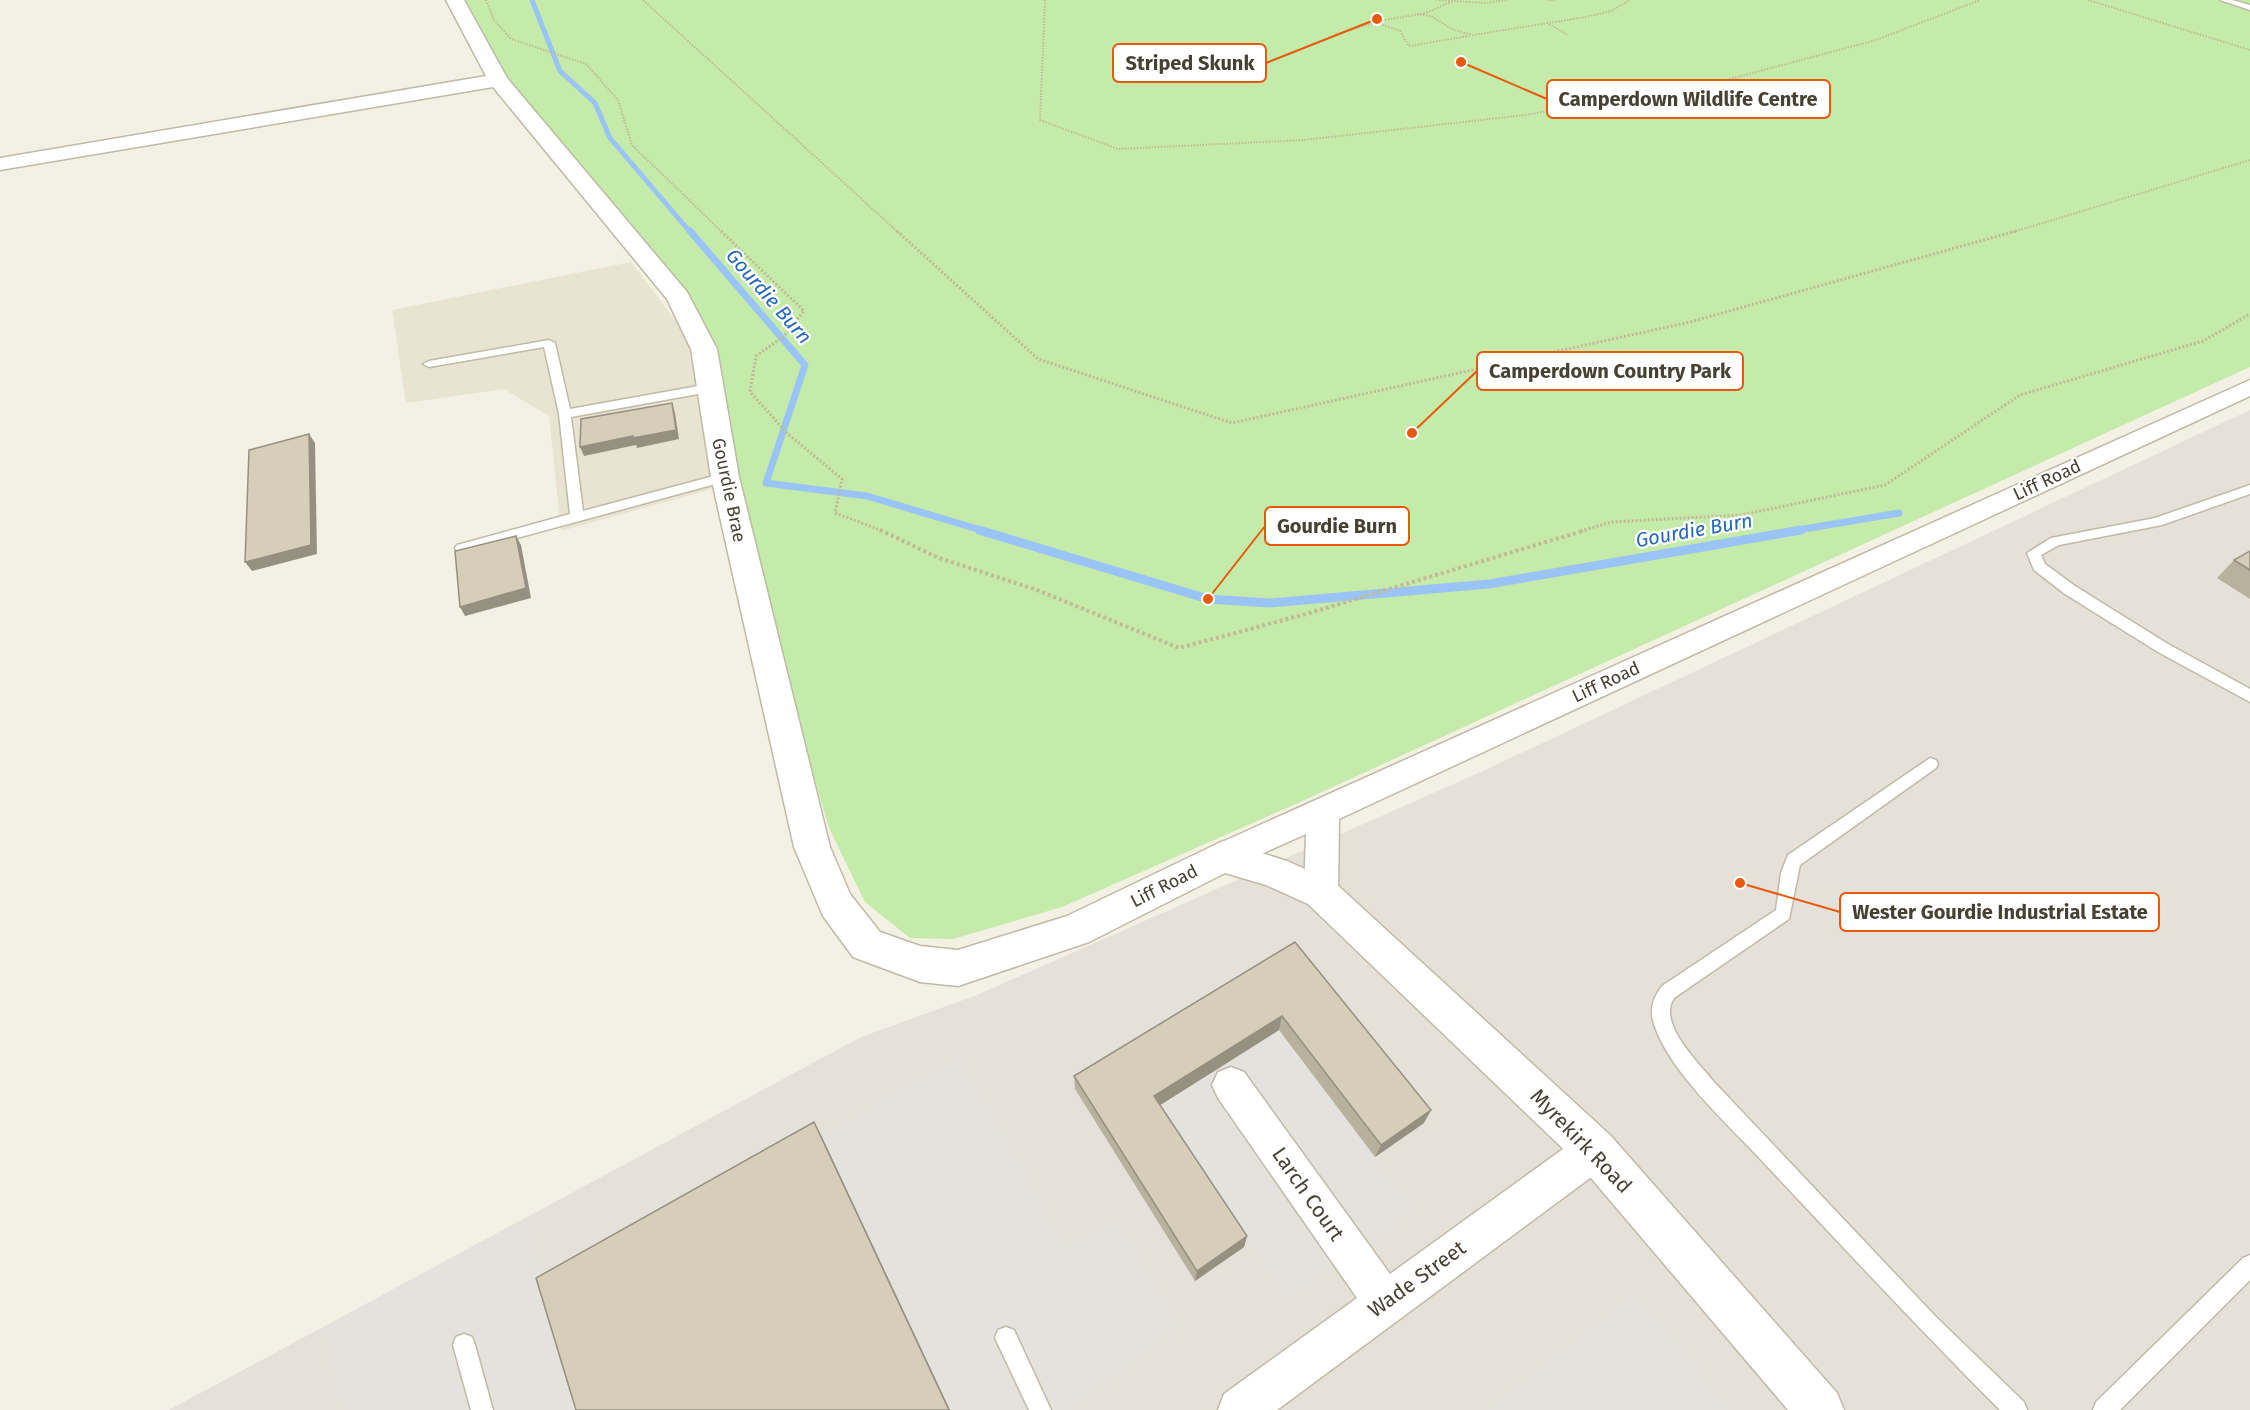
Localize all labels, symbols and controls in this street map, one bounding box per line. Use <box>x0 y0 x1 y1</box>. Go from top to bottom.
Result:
callout: Striped Skunk <box>1113 44 1266 82</box>
text: Striped Skunk <box>1126 51 1255 75</box>
callout: Camperdown Wildlife Centre <box>1547 80 1830 118</box>
text: Camperdown Wildlife Centre <box>1558 87 1818 111</box>
water label: Gourdie Burn <box>721 244 817 348</box>
callout: Camperdown Country Park <box>1477 352 1743 390</box>
text: Camperdown Country Park <box>1489 359 1732 383</box>
street label: Gourdie Brae <box>707 436 751 544</box>
street label: Liff Road <box>2010 455 2084 505</box>
callout: Gourdie Burn <box>1265 507 1409 545</box>
water label: Gourdie Burn <box>1634 508 1754 552</box>
text: Gourdie Burn <box>1277 514 1397 538</box>
street label: Liff Road <box>1569 657 1643 707</box>
street label: Liff Road <box>1127 860 1201 912</box>
callout: Wester Gourdie Industrial Estate <box>1840 893 2159 931</box>
text: Wester Gourdie Industrial Estate <box>1852 900 2148 924</box>
street label: Myrekirk Road <box>1525 1083 1637 1199</box>
street label: Larch Court <box>1266 1142 1350 1246</box>
street label: Wade Street <box>1363 1235 1471 1323</box>

